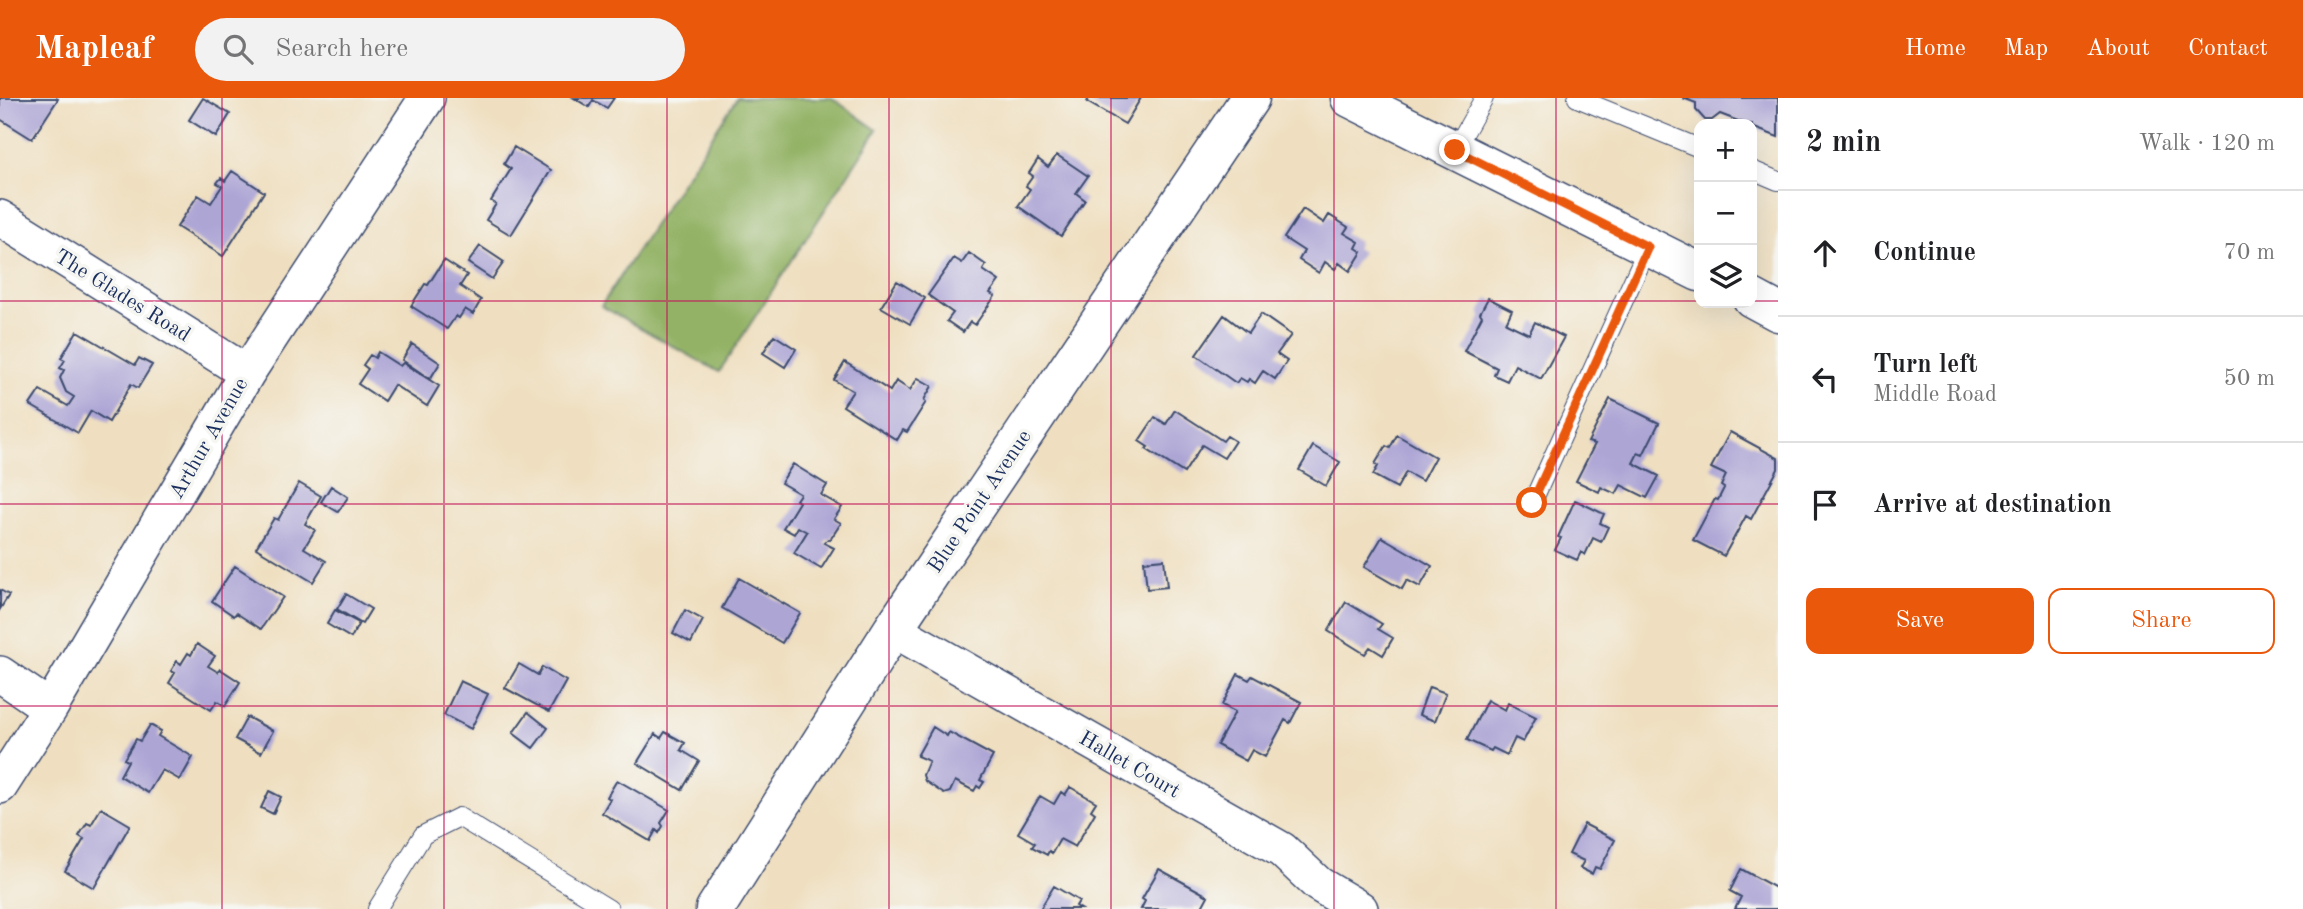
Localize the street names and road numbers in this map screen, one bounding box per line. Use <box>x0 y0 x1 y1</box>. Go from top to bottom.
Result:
street label: The Glades Road <box>51 246 194 346</box>
street label: Arthur Avenue <box>166 375 252 503</box>
street label: Blue Point Avenue <box>925 427 1036 577</box>
street label: Hallet Court <box>1075 728 1183 803</box>

